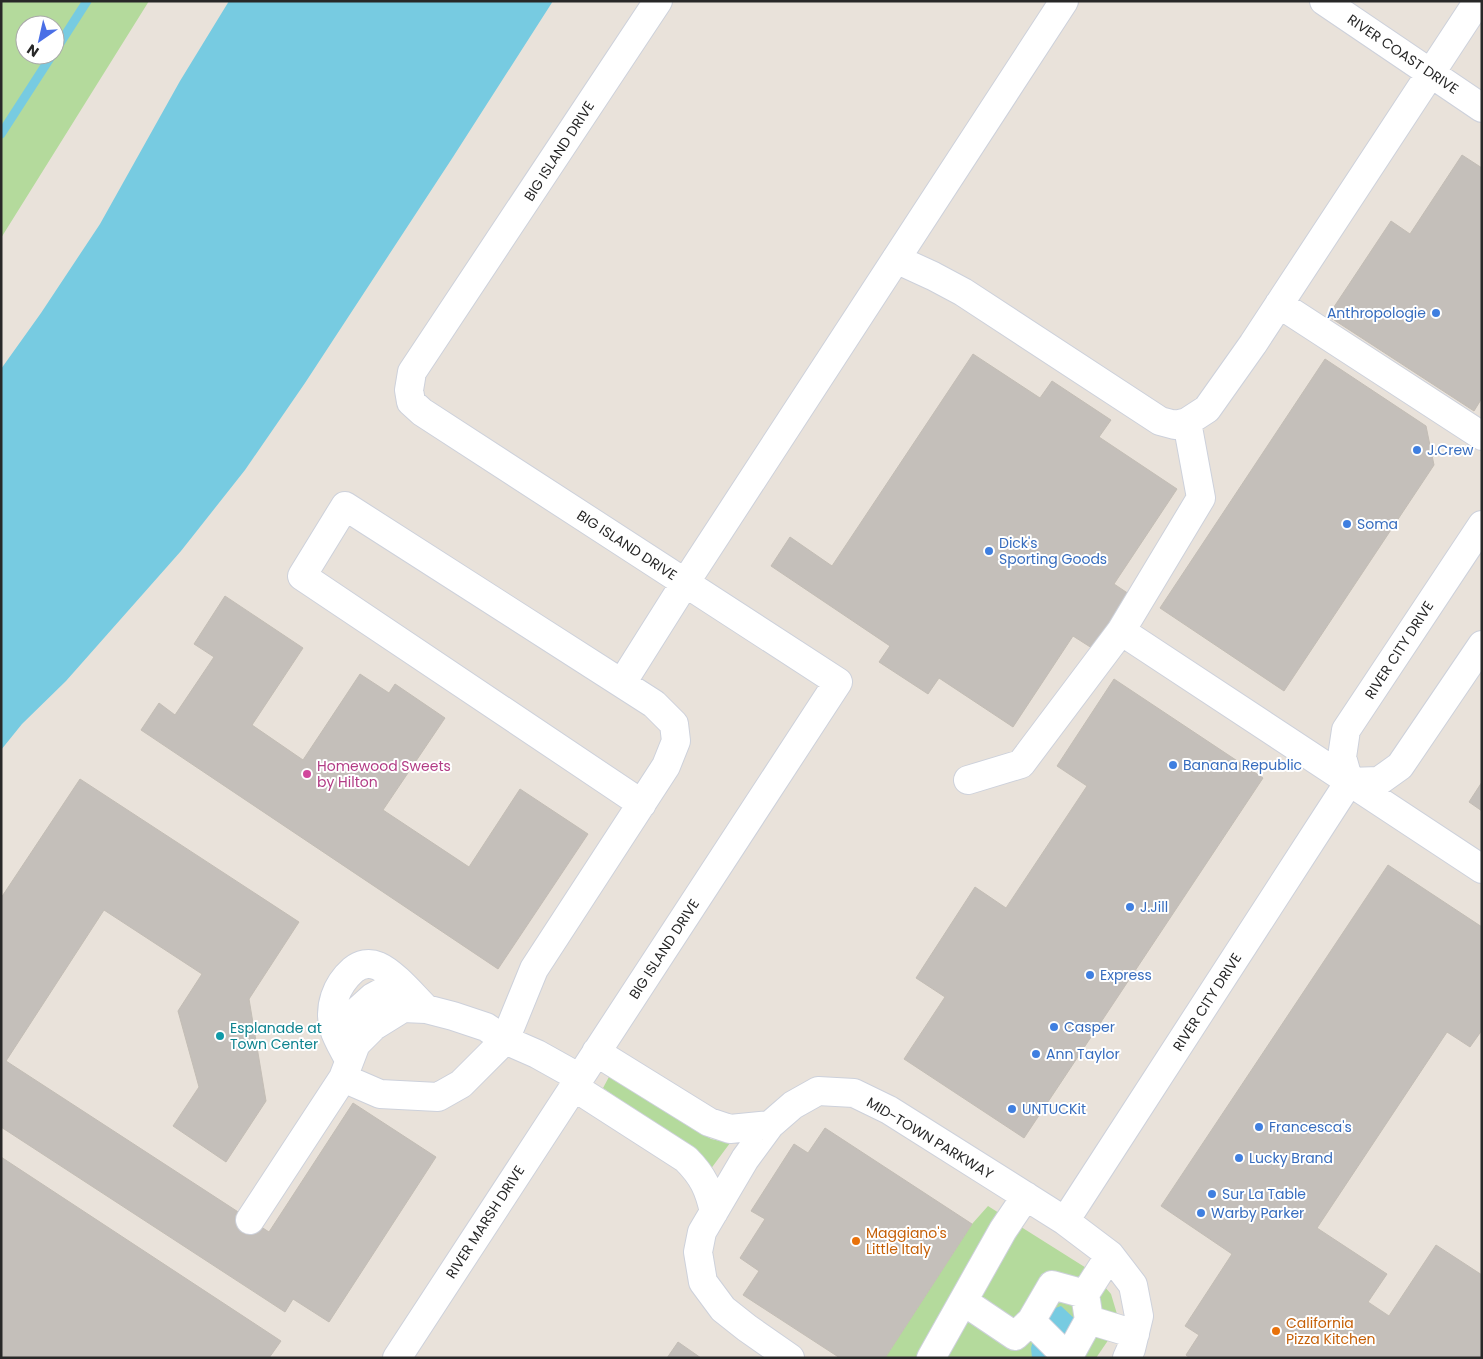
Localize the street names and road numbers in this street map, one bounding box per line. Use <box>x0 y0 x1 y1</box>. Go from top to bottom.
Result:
street label: RIVER COAST DRIVE <box>1343 9 1463 99</box>
street label: BIG ISLAND DRIVE <box>519 97 599 205</box>
street label: BIG ISLAND DRIVE <box>573 505 681 585</box>
street label: RIVER CITY DRIVE <box>1360 597 1438 703</box>
street label: BIG ISLAND DRIVE <box>624 895 704 1003</box>
street label: RIVER CITY DRIVE <box>1168 949 1246 1055</box>
street label: MID-TOWN PARKWAY <box>863 1092 997 1184</box>
street label: RIVER MARSH DRIVE <box>441 1162 529 1282</box>

